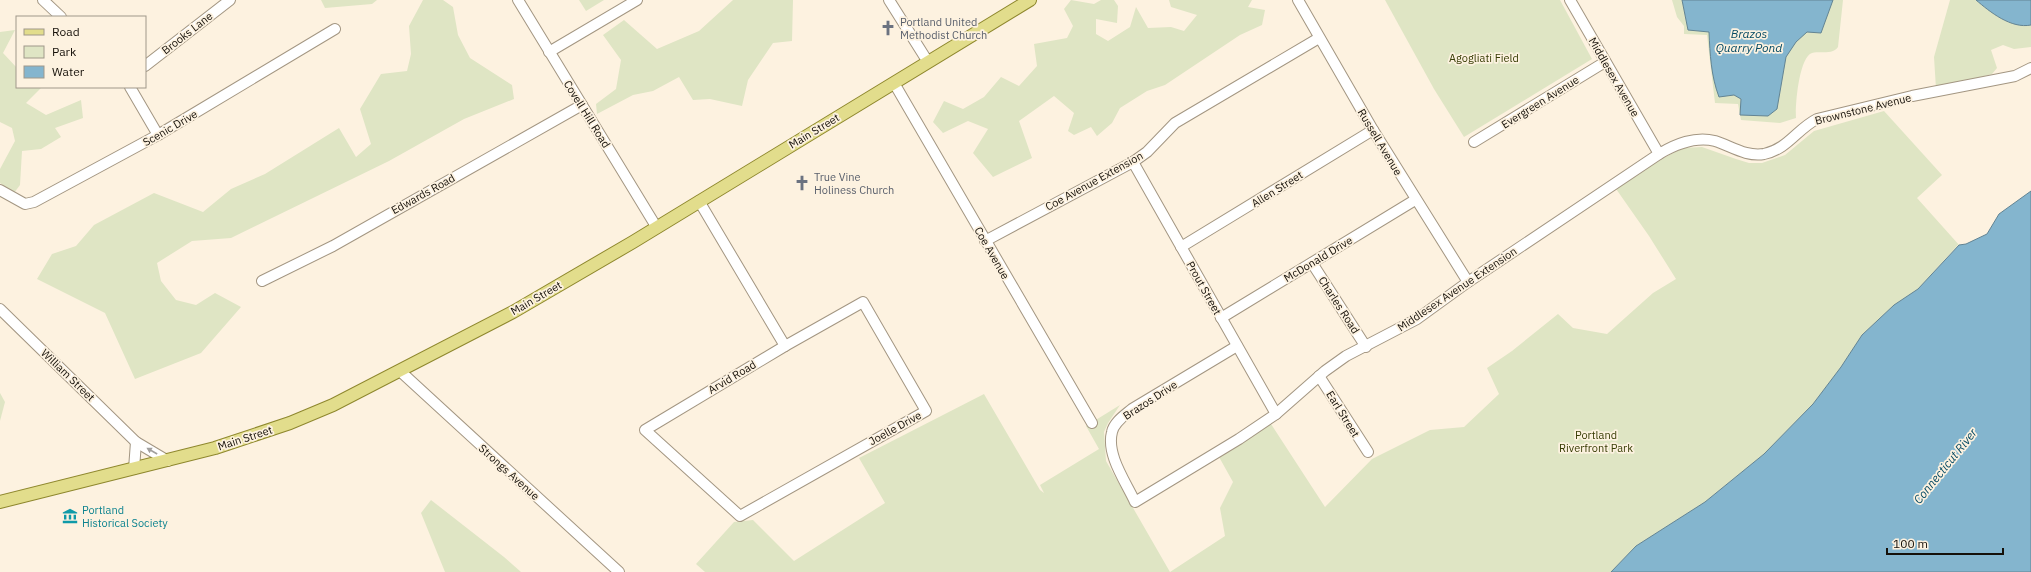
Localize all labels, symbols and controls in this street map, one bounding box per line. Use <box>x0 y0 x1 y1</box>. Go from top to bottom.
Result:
street label: Brooks Lane <box>159 9 215 57</box>
place label: Portland United Methodist Church <box>900 15 987 42</box>
legend <box>16 16 146 88</box>
church icon: Portland United Methodist Church <box>879 19 897 37</box>
text: Road <box>52 24 80 39</box>
water label: Brazos Quarry Pond <box>1716 26 1782 55</box>
street label: Middlesex Avenue <box>1586 35 1642 119</box>
text: Park <box>52 44 77 59</box>
park label: Agogliati Field <box>1449 51 1519 65</box>
text: Water <box>52 64 85 79</box>
street label: Evergreen Avenue <box>1499 72 1581 132</box>
street label: Covell Hill Road <box>561 78 613 150</box>
street label: Brownstone Avenue <box>1813 90 1913 128</box>
street label: Russell Avenue <box>1355 106 1405 178</box>
street label: Scenic Drive <box>140 107 200 149</box>
street label: Main Street <box>786 110 842 152</box>
street label: Coe Avenue Extension <box>1043 148 1145 214</box>
street label: Allen Street <box>1249 168 1305 210</box>
place label: True Vine Holiness Church <box>814 170 894 197</box>
street label: Edwards Road <box>389 171 457 217</box>
church icon: True Vine Holiness Church <box>793 174 811 192</box>
street label: Coe Avenue <box>971 224 1013 282</box>
street label: McDonald Drive <box>1281 233 1355 285</box>
street label: Middlesex Avenue Extension <box>1395 244 1519 334</box>
street label: Prout Street <box>1183 259 1225 318</box>
street label: Charles Road <box>1315 274 1363 336</box>
street label: Main Street <box>508 278 564 318</box>
street label: William Street <box>38 346 98 404</box>
street label: Arvid Road <box>705 357 759 397</box>
street label: Brazos Drive <box>1120 377 1180 423</box>
street label: Earl Street <box>1323 388 1363 440</box>
street label: Joelle Drive <box>866 408 924 448</box>
street label: Main Street <box>216 423 274 453</box>
water label: Connecticut River <box>1910 425 1980 507</box>
park label: Portland Riverfront Park <box>1559 428 1633 455</box>
street label: Strongs Avenue <box>476 441 542 503</box>
one-way arrow <box>146 448 158 455</box>
place label: Portland Historical Society <box>82 503 168 530</box>
museum icon: Portland Historical Society <box>61 507 79 525</box>
scale bar <box>1887 530 2003 556</box>
text: 100 m <box>1893 536 1928 551</box>

